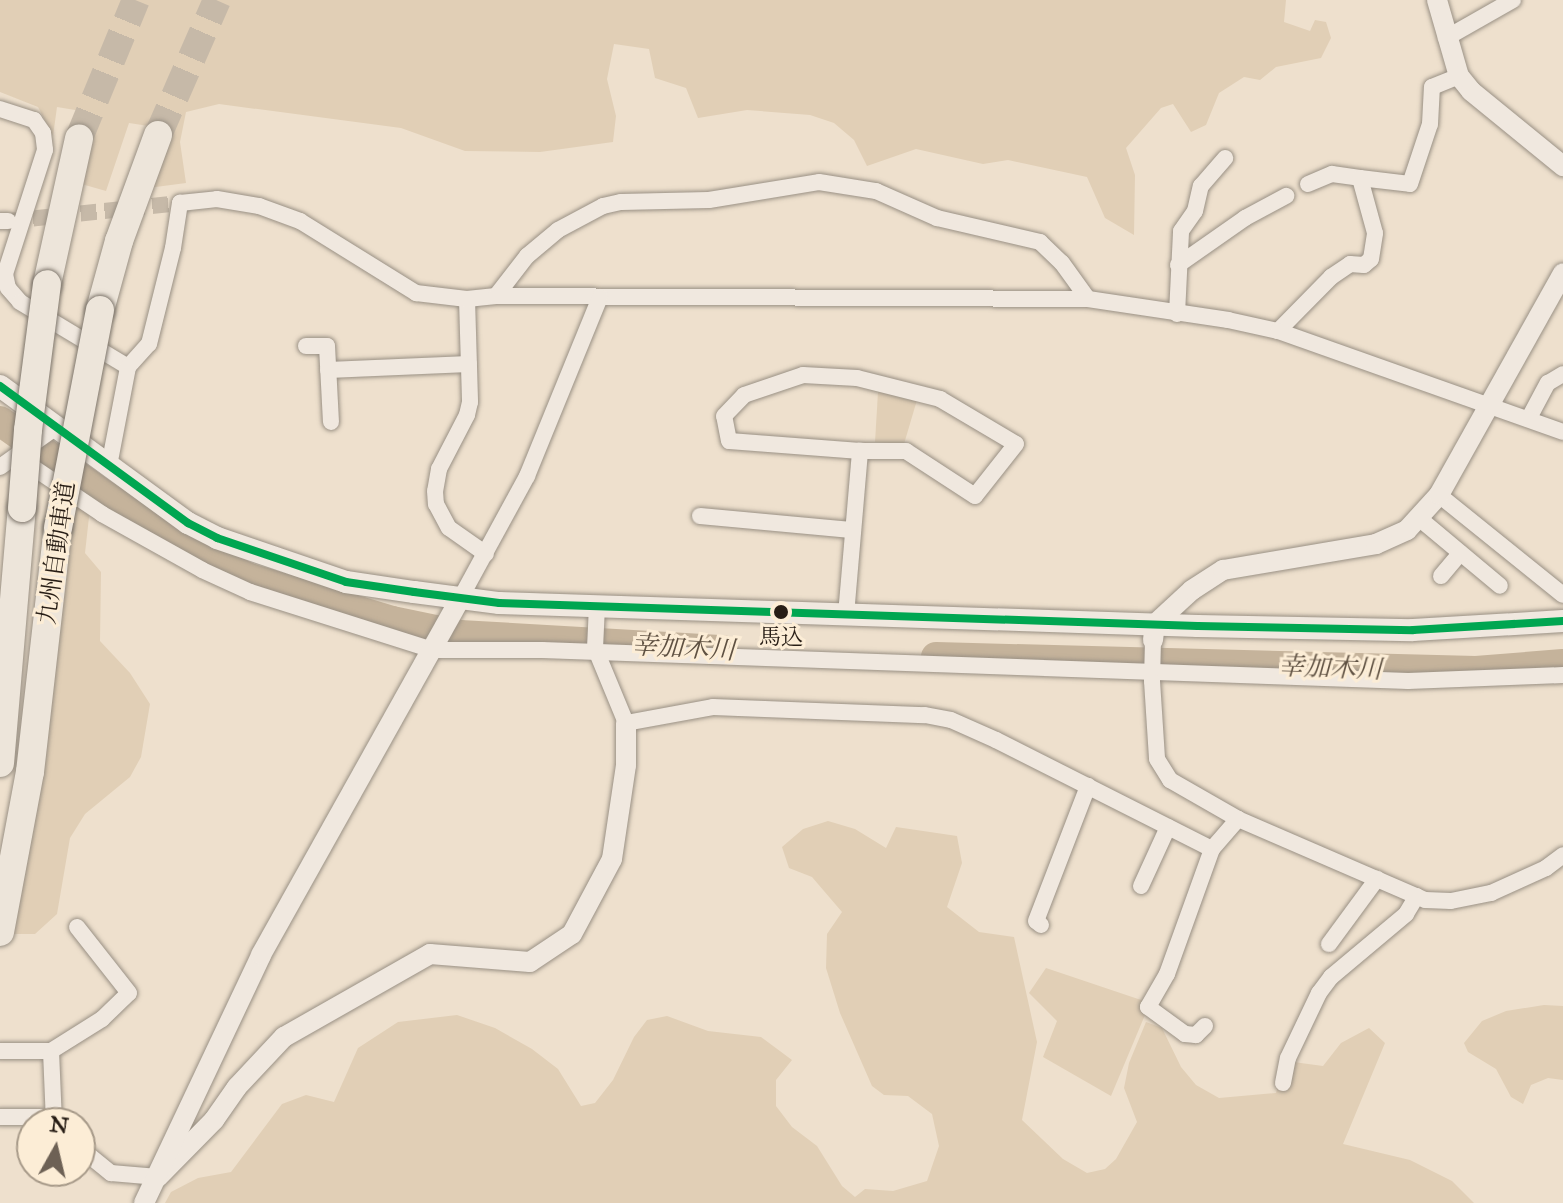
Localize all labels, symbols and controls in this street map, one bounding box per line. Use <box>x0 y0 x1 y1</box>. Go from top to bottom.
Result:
street label: 九州自動車道 <box>33 480 81 626</box>
marker: 馬込 <box>773 604 789 620</box>
place label: 馬込 <box>759 624 803 650</box>
water label: 幸加木川 <box>630 630 736 666</box>
water label: 幸加木川 <box>1277 651 1383 685</box>
north arrow <box>16 1107 96 1187</box>
text: N <box>48 1110 70 1139</box>

